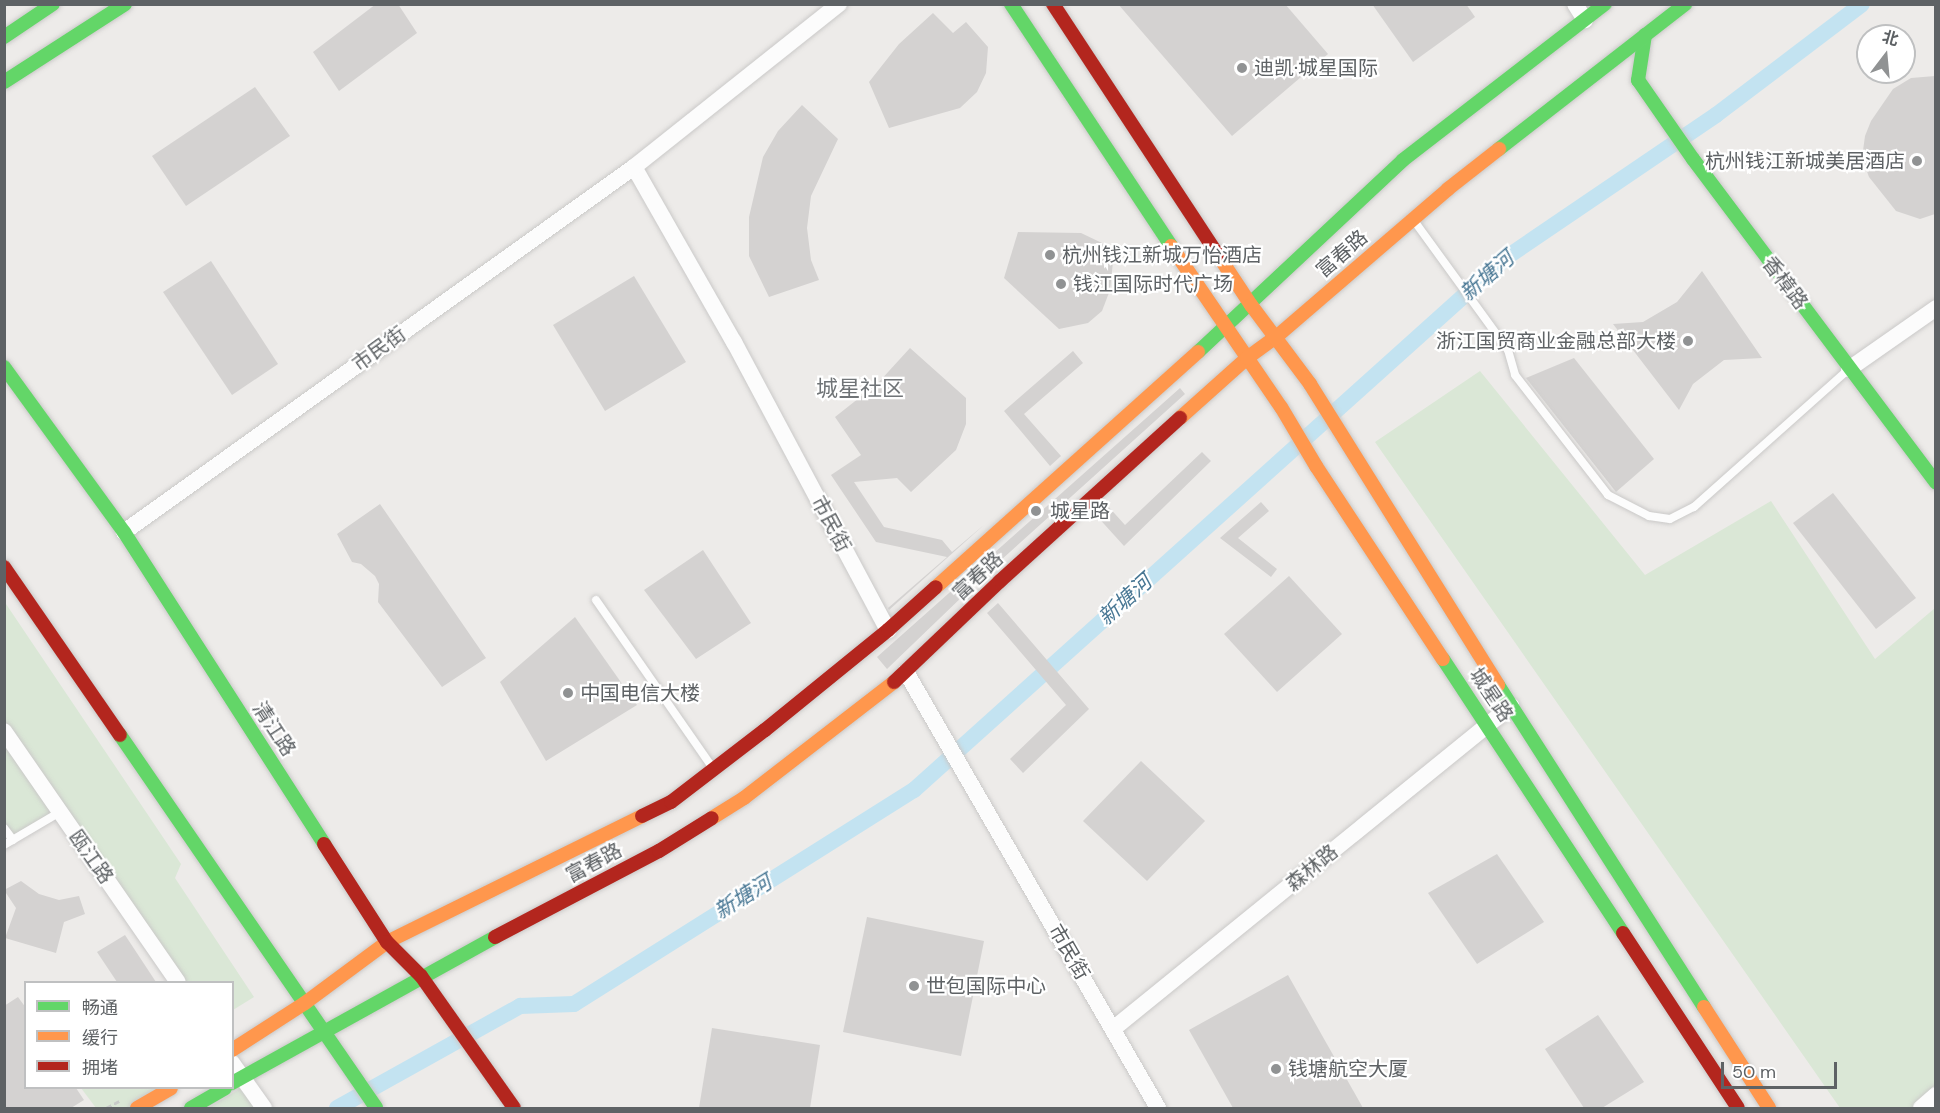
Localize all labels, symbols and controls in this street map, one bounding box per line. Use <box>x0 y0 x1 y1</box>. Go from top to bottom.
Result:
north arrow <box>1856 24 1916 84</box>
text: 北 <box>1880 26 1901 50</box>
place label: 迪凯·城星国际 <box>1254 56 1378 80</box>
marker: 迪凯·城星国际 <box>1235 61 1249 75</box>
place label: 杭州钱江新城美居酒店 <box>1705 149 1905 173</box>
marker: 杭州钱江新城美居酒店 <box>1910 154 1924 168</box>
street label: 富春路 <box>1311 225 1373 283</box>
place label: 杭州钱江新城万怡酒店 <box>1062 243 1262 267</box>
water label: 新塘河 <box>1455 246 1519 306</box>
marker: 杭州钱江新城万怡酒店 <box>1043 248 1057 262</box>
street label: 香樟路 <box>1757 252 1813 314</box>
place label: 钱江国际时代广场 <box>1073 272 1233 296</box>
marker: 钱江国际时代广场 <box>1054 277 1068 291</box>
street label: 市民街 <box>348 322 410 376</box>
place label: 浙江国贸商业金融总部大楼 <box>1436 329 1676 353</box>
marker: 浙江国贸商业金融总部大楼 <box>1681 334 1695 348</box>
district label: 城星社区 <box>816 376 904 402</box>
street label: 市民街 <box>806 492 856 556</box>
place label: 城星路 <box>1050 499 1110 523</box>
marker: 城星路 <box>1027 502 1045 520</box>
street label: 富春路 <box>948 547 1008 605</box>
water label: 新塘河 <box>1093 570 1157 630</box>
street label: 城星路 <box>1464 663 1518 727</box>
place label: 中国电信大楼 <box>580 681 700 705</box>
marker: 中国电信大楼 <box>561 686 575 700</box>
street label: 清江路 <box>248 697 300 761</box>
street label: 瓯江路 <box>64 826 118 888</box>
street label: 富春路 <box>562 838 626 888</box>
street label: 森林路 <box>1281 840 1343 896</box>
water label: 新塘河 <box>710 870 776 924</box>
street label: 市民街 <box>1044 920 1094 984</box>
place label: 世包国际中心 <box>926 974 1046 998</box>
marker: 世包国际中心 <box>907 979 921 993</box>
legend <box>24 981 234 1089</box>
text: 畅通 <box>82 996 118 1020</box>
text: 缓行 <box>82 1026 118 1050</box>
scale bar <box>1724 1050 1840 1088</box>
text: 拥堵 <box>82 1056 118 1080</box>
place label: 钱塘航空大厦 <box>1288 1057 1408 1081</box>
text: 50 m <box>1732 1060 1776 1084</box>
marker: 钱塘航空大厦 <box>1269 1062 1283 1076</box>

